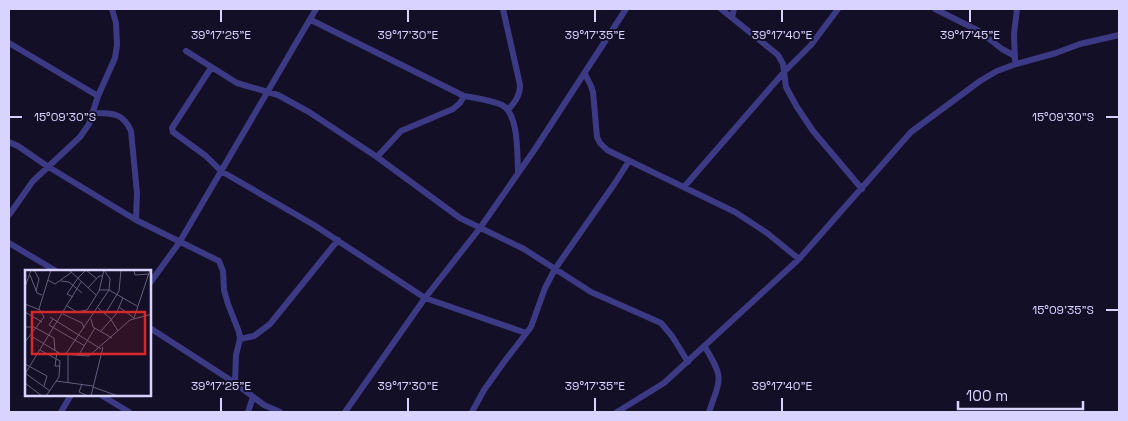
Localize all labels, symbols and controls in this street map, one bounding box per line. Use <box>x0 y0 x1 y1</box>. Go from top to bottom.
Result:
text: 39°17'25"E <box>191 27 251 43</box>
text: 39°17'30"E <box>378 27 439 43</box>
text: 39°17'35"E <box>565 27 625 43</box>
text: 39°17'40"E <box>752 27 812 43</box>
text: 39°17'45"E <box>940 27 1000 43</box>
text: 15°09'30"S <box>34 109 96 125</box>
text: 15°09'30"S <box>1032 109 1094 125</box>
inset map <box>25 270 151 396</box>
text: 15°09'35"S <box>1032 302 1094 318</box>
text: 39°17'25"E <box>191 378 251 394</box>
text: 39°17'30"E <box>378 378 439 394</box>
text: 39°17'35"E <box>565 378 625 394</box>
text: 39°17'40"E <box>752 378 812 394</box>
scale bar <box>958 378 1083 410</box>
text: 100 m <box>966 386 1008 405</box>

